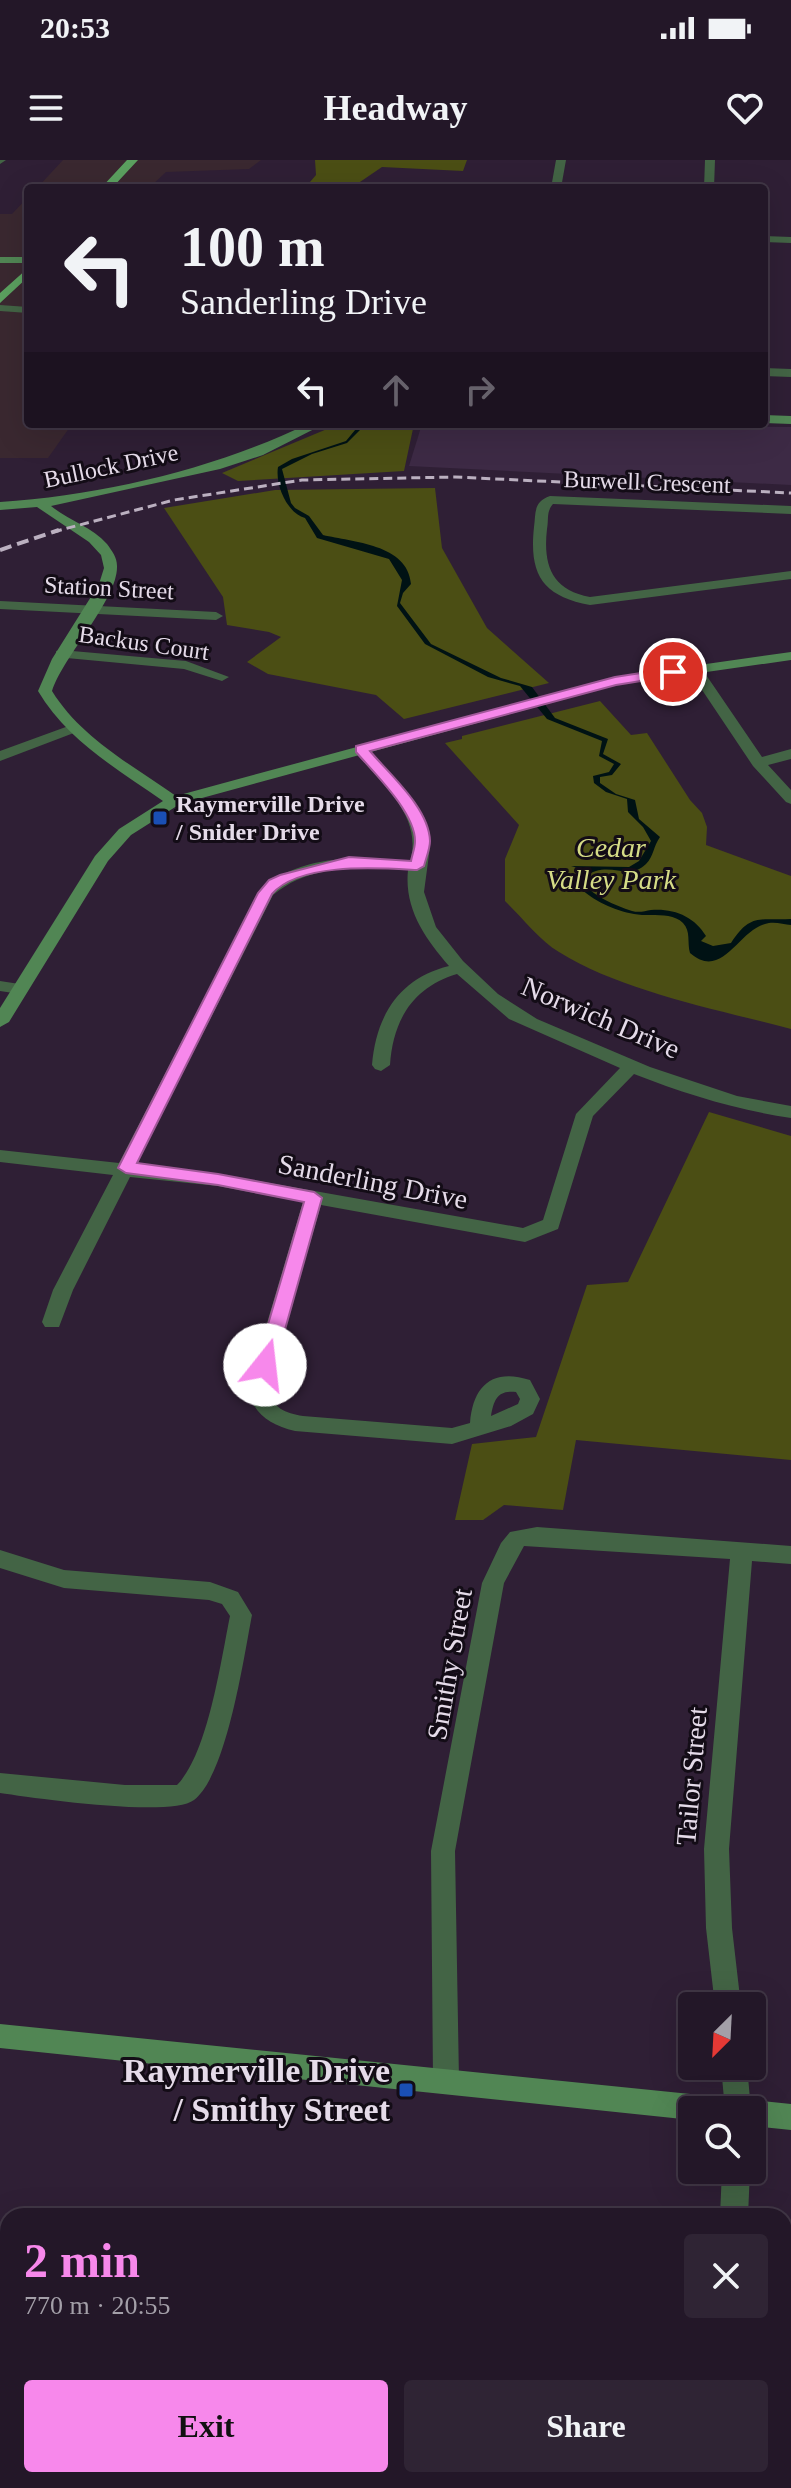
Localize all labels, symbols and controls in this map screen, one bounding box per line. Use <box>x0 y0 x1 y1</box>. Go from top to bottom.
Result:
text: 20:53 <box>40 11 110 44</box>
icon: menu <box>24 86 68 130</box>
icon: heart <box>723 86 767 130</box>
text: Headway <box>324 88 468 128</box>
icon: left <box>48 216 152 320</box>
text: 100 m <box>180 216 325 278</box>
text: Sanderling Drive <box>180 282 427 322</box>
icon: left <box>290 368 334 412</box>
icon: ahead <box>374 368 418 412</box>
icon: right <box>458 368 502 412</box>
street label: Bullock Drive <box>41 439 181 493</box>
street label: Burwell Crescent <box>563 466 731 498</box>
street label: Station Street <box>43 572 175 604</box>
street label: Backus Court <box>77 621 211 665</box>
pin <box>639 638 707 706</box>
icon: arrive <box>651 650 695 694</box>
place label: Raymerville Drive / Snider Drive <box>175 791 365 845</box>
marker: Raymerville Drive / Snider Drive <box>151 809 169 827</box>
park label: Cedar Valley Park <box>546 832 676 895</box>
street label: Norwich Drive <box>517 970 685 1065</box>
street label: Sanderling Drive <box>276 1148 470 1215</box>
position arrow <box>223 1323 307 1407</box>
street label: Smithy Street <box>421 1586 478 1742</box>
street label: Tailor Street <box>670 1705 713 1847</box>
north arrow <box>678 1992 766 2080</box>
map controls <box>678 1992 766 2184</box>
place label: Raymerville Drive / Smithy Street <box>123 2052 391 2128</box>
marker: Raymerville Drive / Smithy Street <box>397 2081 415 2099</box>
button: search <box>678 2096 766 2184</box>
text: 2 min <box>24 2234 140 2287</box>
button: close <box>684 2234 768 2318</box>
text: 770 m · 20:55 <box>24 2291 171 2320</box>
button: Exit <box>24 2380 388 2472</box>
button: Share <box>404 2380 768 2472</box>

